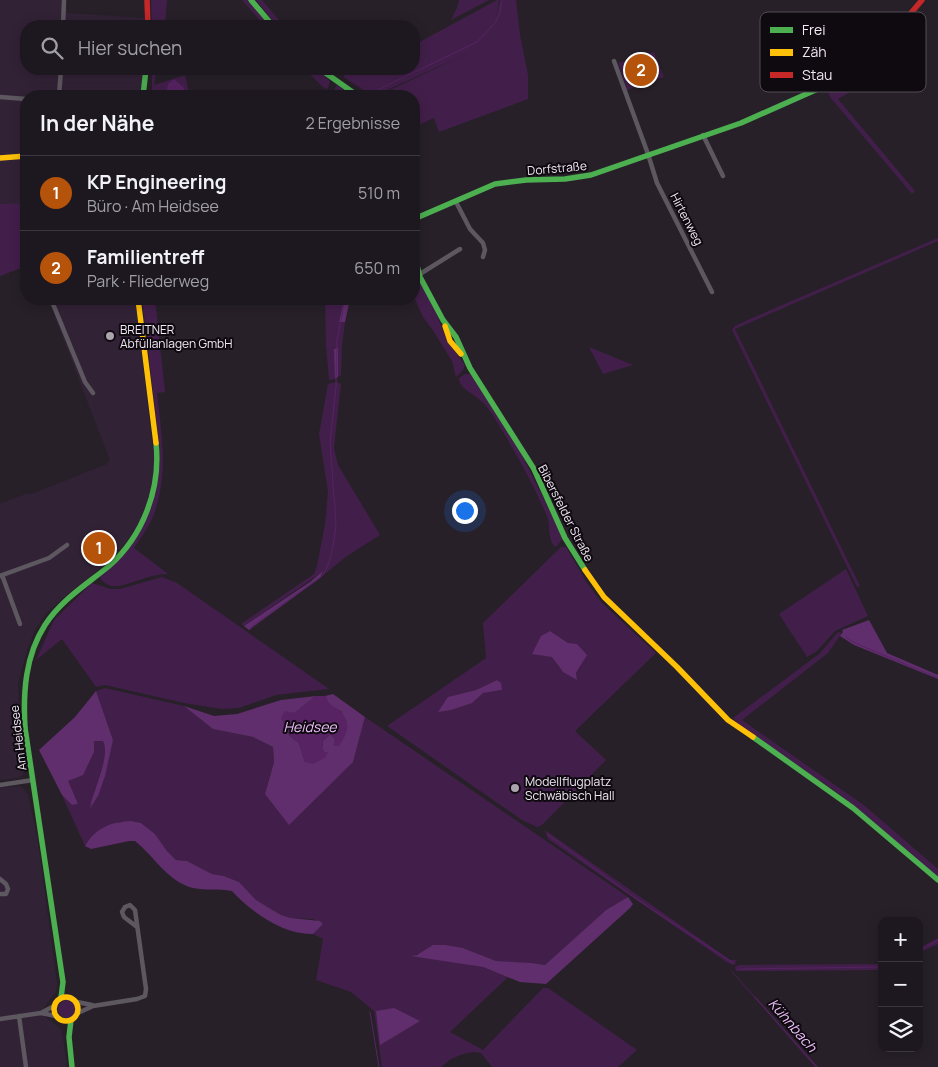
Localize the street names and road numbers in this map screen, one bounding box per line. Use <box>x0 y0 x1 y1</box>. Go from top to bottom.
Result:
street label: Dorfstraße <box>526 157 588 179</box>
street label: Hirtenweg <box>666 190 708 248</box>
street label: Bibersfelder Straße <box>534 462 598 564</box>
street label: Am Heidsee <box>6 704 30 772</box>

